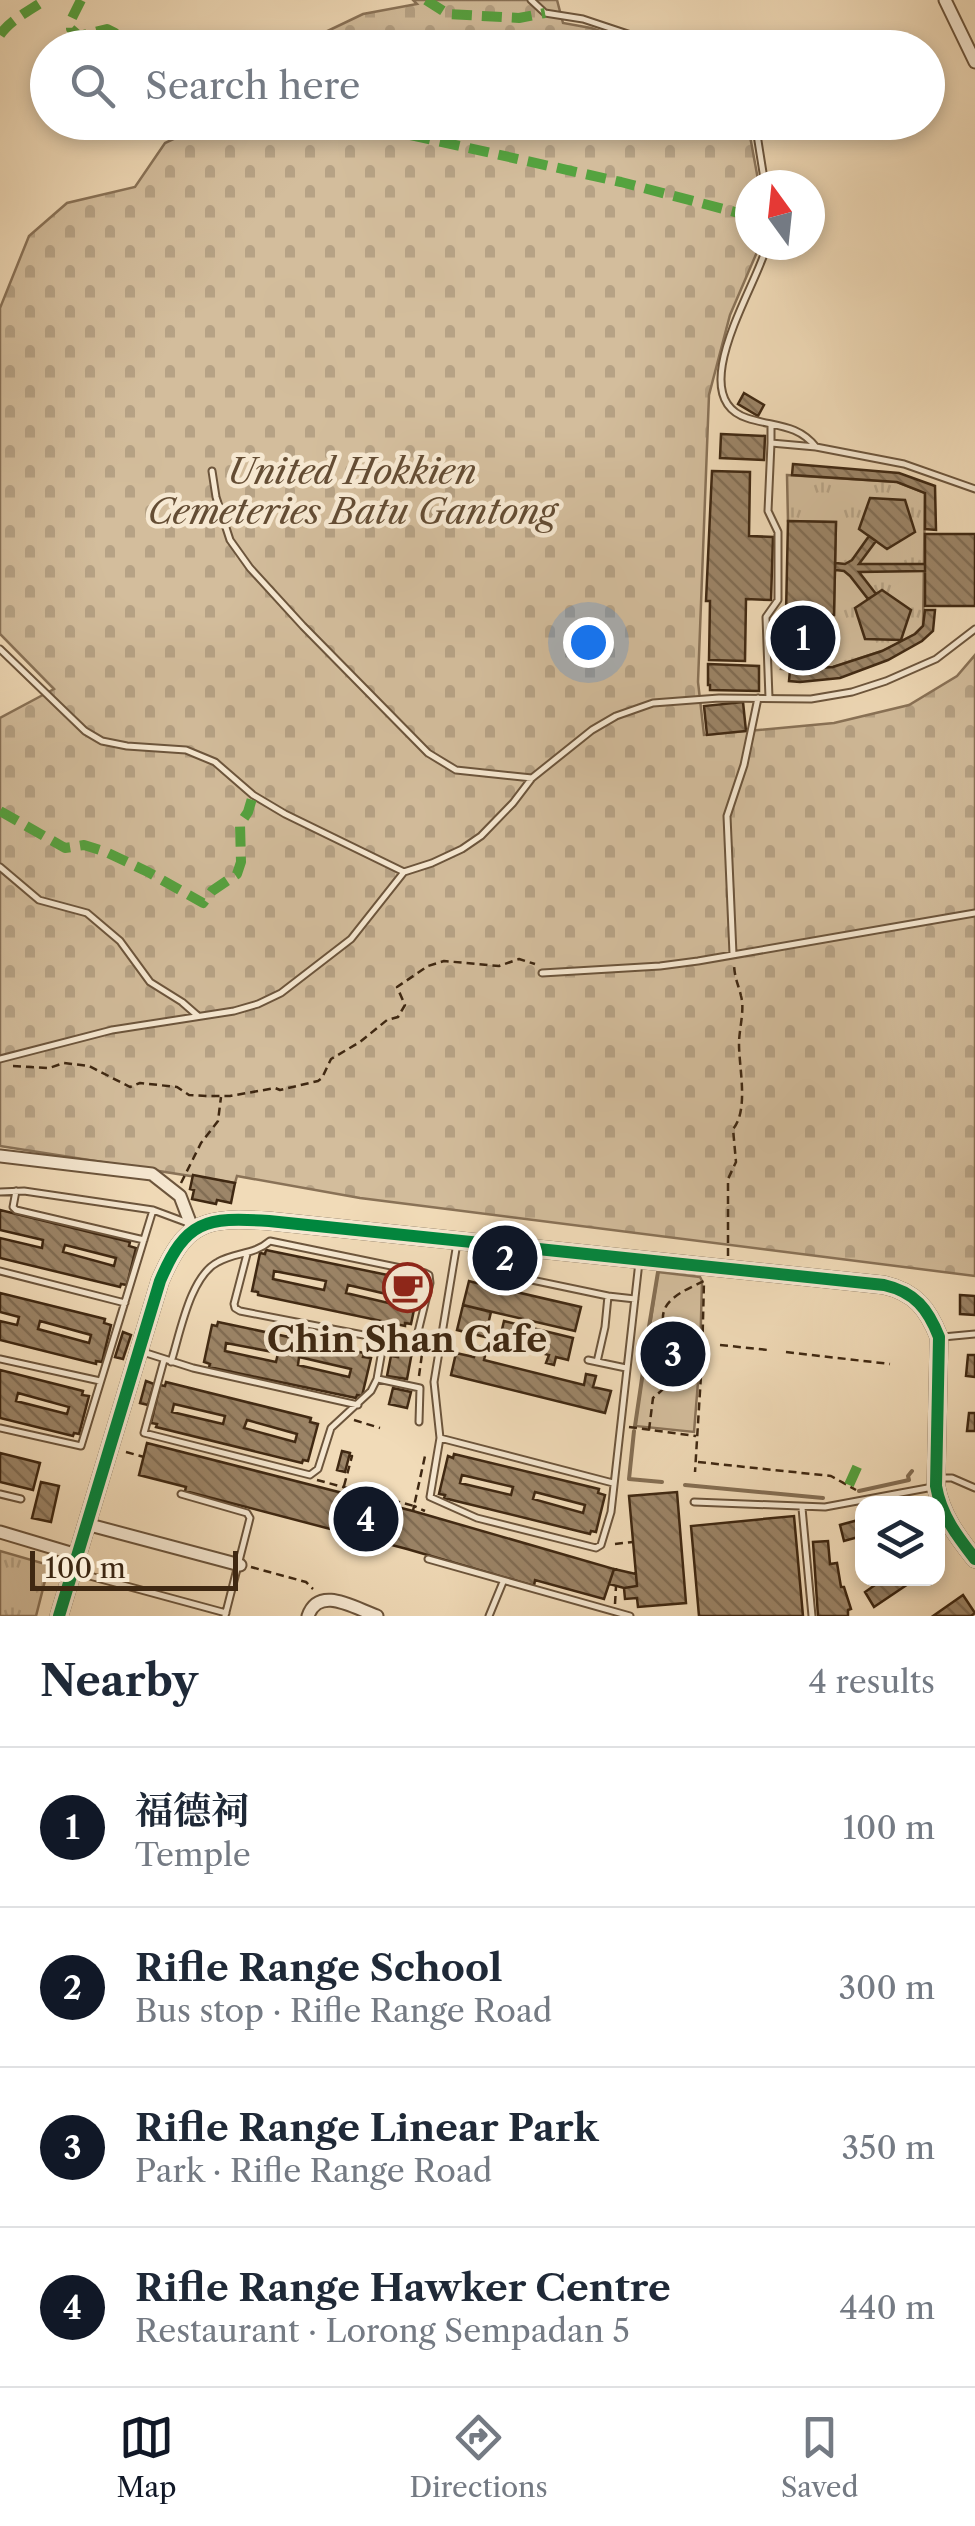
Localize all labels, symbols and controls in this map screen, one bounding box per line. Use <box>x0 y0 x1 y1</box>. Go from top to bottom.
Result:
search box <box>30 30 945 140</box>
icon: search <box>65 58 120 113</box>
text: Search here <box>145 62 360 109</box>
north arrow <box>735 170 825 260</box>
park label: United Hokkien Cemeteries Batu Gantong <box>148 450 560 533</box>
pin: 1 <box>770 600 836 676</box>
your location <box>563 617 614 668</box>
pin: 2 <box>472 1220 538 1296</box>
cafe icon: Chin Shan Cafe <box>381 1262 433 1314</box>
pin: 3 <box>640 1316 706 1392</box>
place label: Chin Shan Cafe <box>267 1318 547 1361</box>
pin: 4 <box>334 1482 398 1556</box>
map controls <box>855 1496 945 1586</box>
button: layers <box>855 1496 945 1586</box>
scale bar <box>30 1546 238 1590</box>
text: 100 m <box>45 1551 126 1585</box>
text: Nearby <box>40 1655 198 1707</box>
text: 4 results <box>809 1662 935 1701</box>
text: 福德祠 <box>135 1787 249 1834</box>
text: 1 <box>65 1808 80 1847</box>
text: 100 m <box>843 1808 935 1847</box>
text: Temple <box>135 1835 251 1874</box>
text: Rifle Range School <box>135 1944 502 1991</box>
text: 2 <box>63 1968 82 2007</box>
text: 300 m <box>838 1968 935 2007</box>
text: Bus stop · Rifle Range Road <box>135 1991 552 2030</box>
text: Rifle Range Linear Park <box>135 2104 599 2151</box>
text: 3 <box>63 2128 82 2167</box>
text: 350 m <box>841 2128 935 2167</box>
text: Park · Rifle Range Road <box>135 2151 492 2190</box>
text: Rifle Range Hawker Centre <box>135 2264 671 2311</box>
text: 4 <box>63 2288 82 2327</box>
text: 440 m <box>839 2288 935 2327</box>
text: Restaurant · Lorong Sempadan 5 <box>135 2311 630 2350</box>
tab: Map <box>116 2410 177 2504</box>
tab: Directions <box>409 2410 548 2504</box>
tab: Saved <box>781 2410 859 2504</box>

